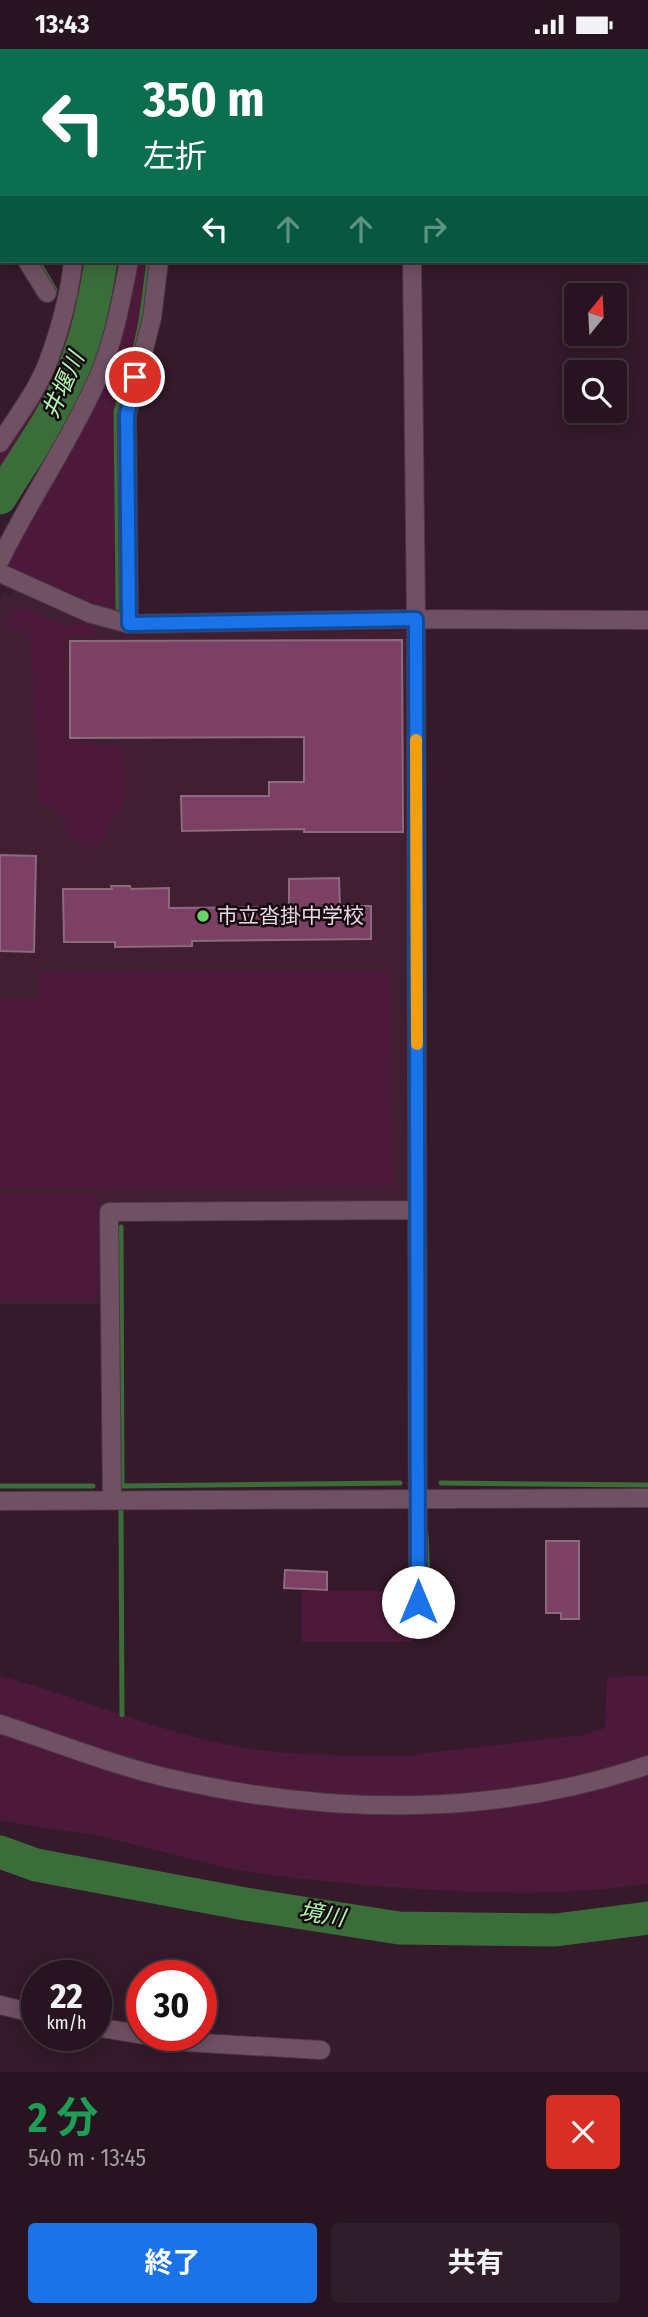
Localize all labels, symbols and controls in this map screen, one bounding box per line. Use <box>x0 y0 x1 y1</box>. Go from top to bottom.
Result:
text: 13:43 <box>35 9 90 40</box>
text: 350 m <box>143 70 265 129</box>
icon: left <box>28 77 119 168</box>
text: 左折 <box>143 137 207 175</box>
icon: left <box>196 210 234 248</box>
icon: ahead <box>269 210 307 248</box>
icon: ahead <box>342 210 380 248</box>
icon: right <box>415 210 453 248</box>
north arrow <box>564 283 626 347</box>
map controls <box>564 283 627 423</box>
water label: 井堰川 <box>36 345 91 422</box>
pin <box>105 347 165 407</box>
icon: arrive <box>116 358 154 396</box>
button: search <box>564 360 627 423</box>
place label: 市立沓掛中学校 <box>217 903 364 929</box>
marker: 市立沓掛中学校 <box>195 908 211 924</box>
position arrow <box>381 1565 455 1639</box>
water label: 境川 <box>297 1896 350 1932</box>
speed limit sign: 30 <box>126 1960 217 2051</box>
text: 22 <box>50 1975 83 2017</box>
text: km/h <box>46 2012 87 2034</box>
text: 2 分 <box>28 2093 98 2143</box>
button: close <box>546 2095 620 2169</box>
text: 540 m · 13:45 <box>28 2144 146 2172</box>
button: 終了 <box>28 2223 317 2303</box>
button: 共有 <box>331 2223 620 2303</box>

